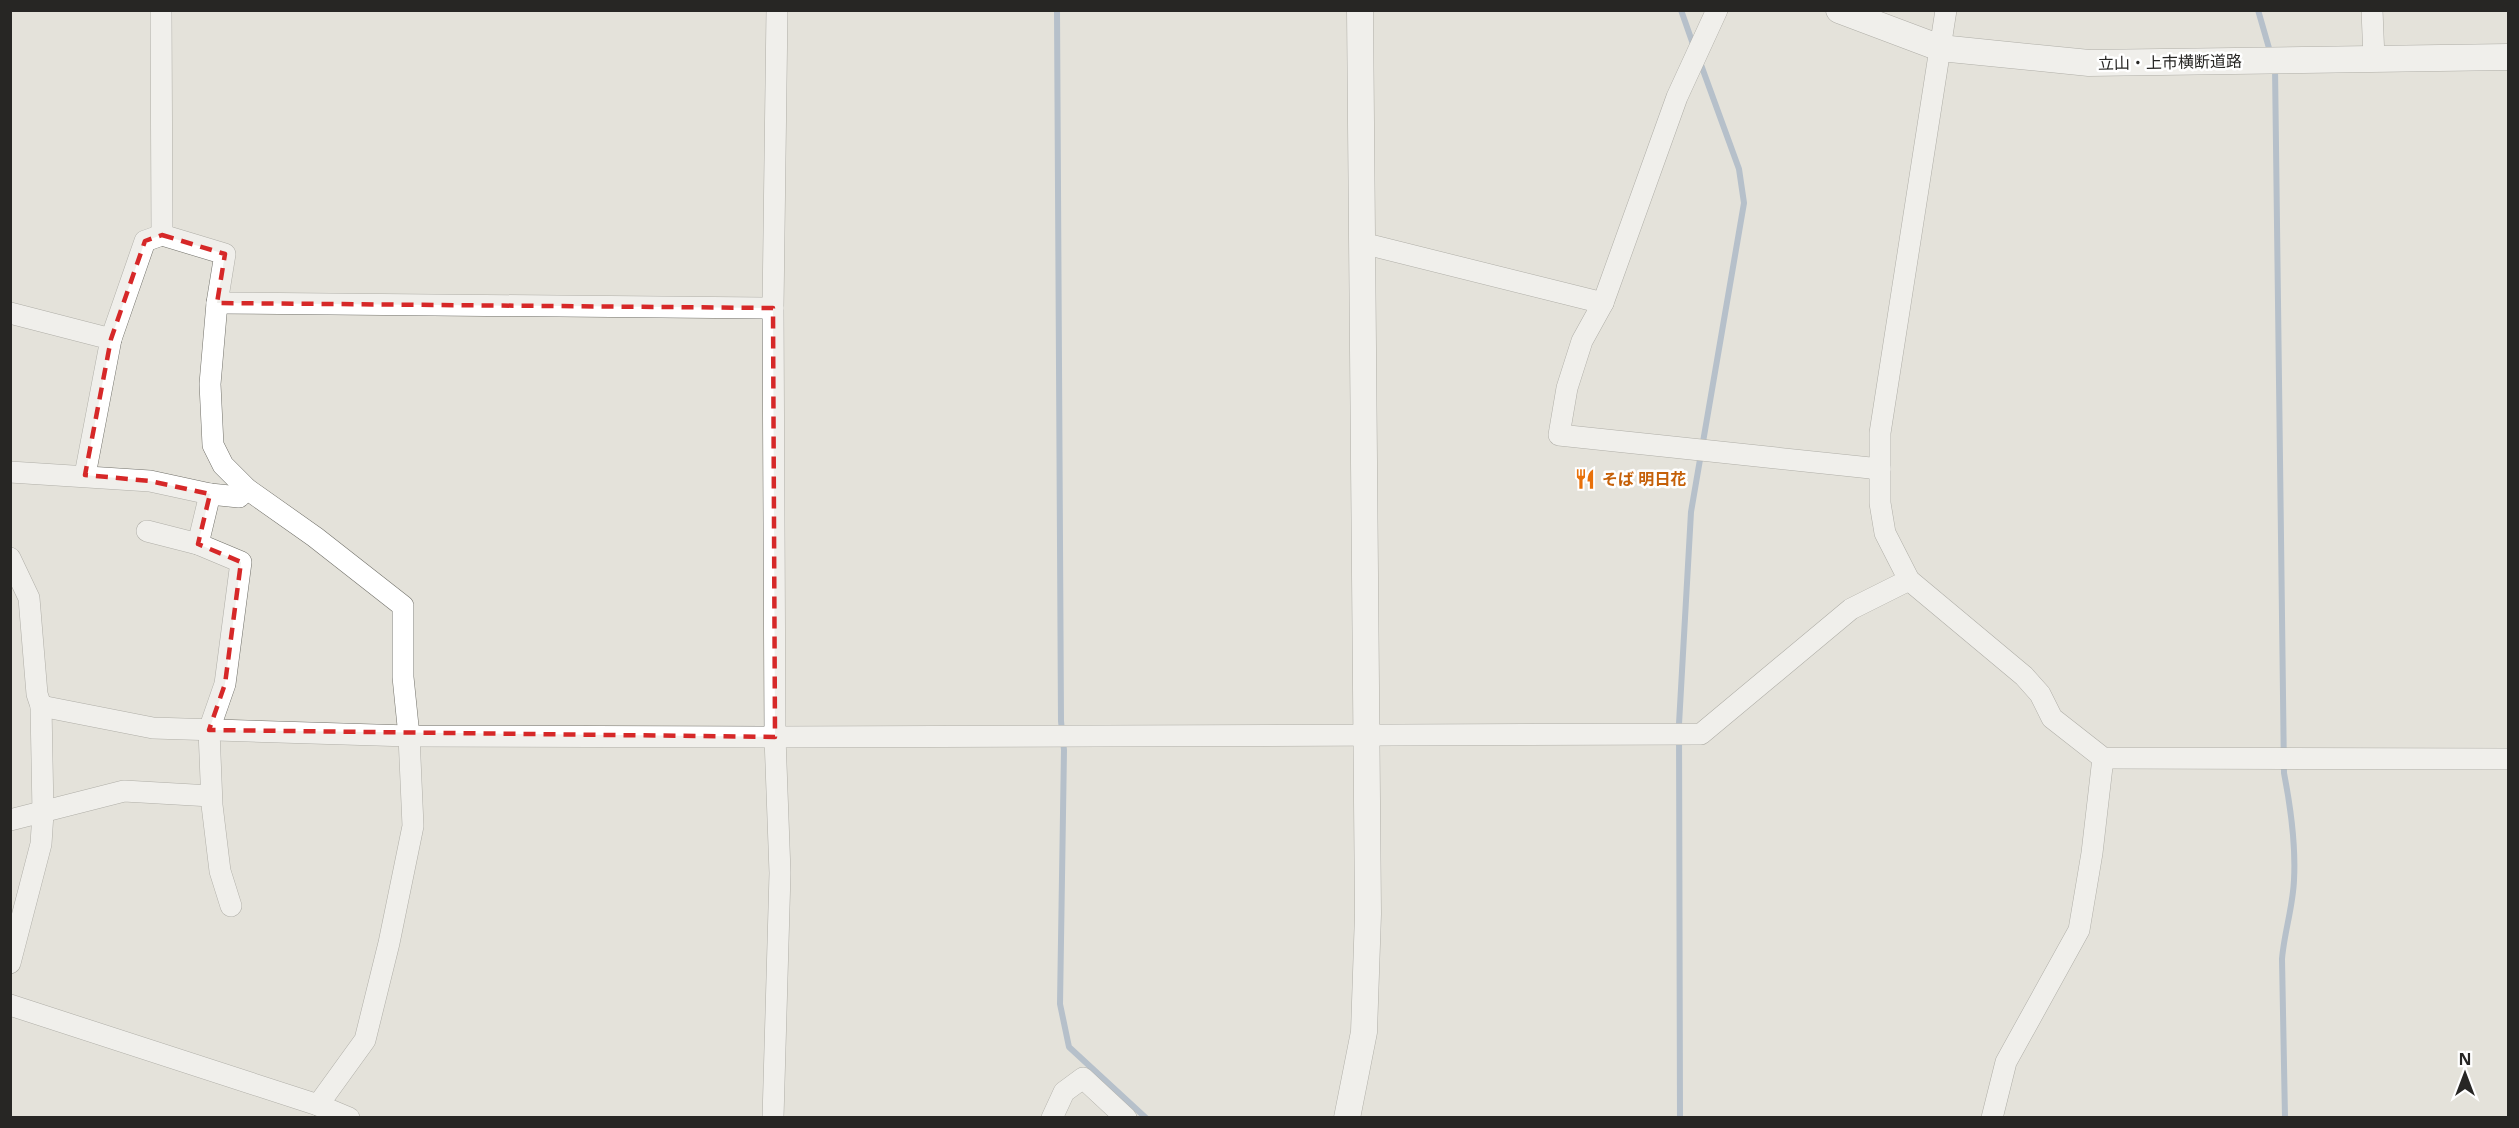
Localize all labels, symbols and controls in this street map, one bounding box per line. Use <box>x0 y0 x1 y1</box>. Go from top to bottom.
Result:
street label: 立山・上市横断道路 <box>2098 50 2242 74</box>
restaurant icon: そば 明日花 <box>1573 467 1597 491</box>
place label: そば 明日花 <box>1602 468 1686 490</box>
north arrow <box>2435 1044 2495 1104</box>
text: N <box>2458 1048 2472 1070</box>

